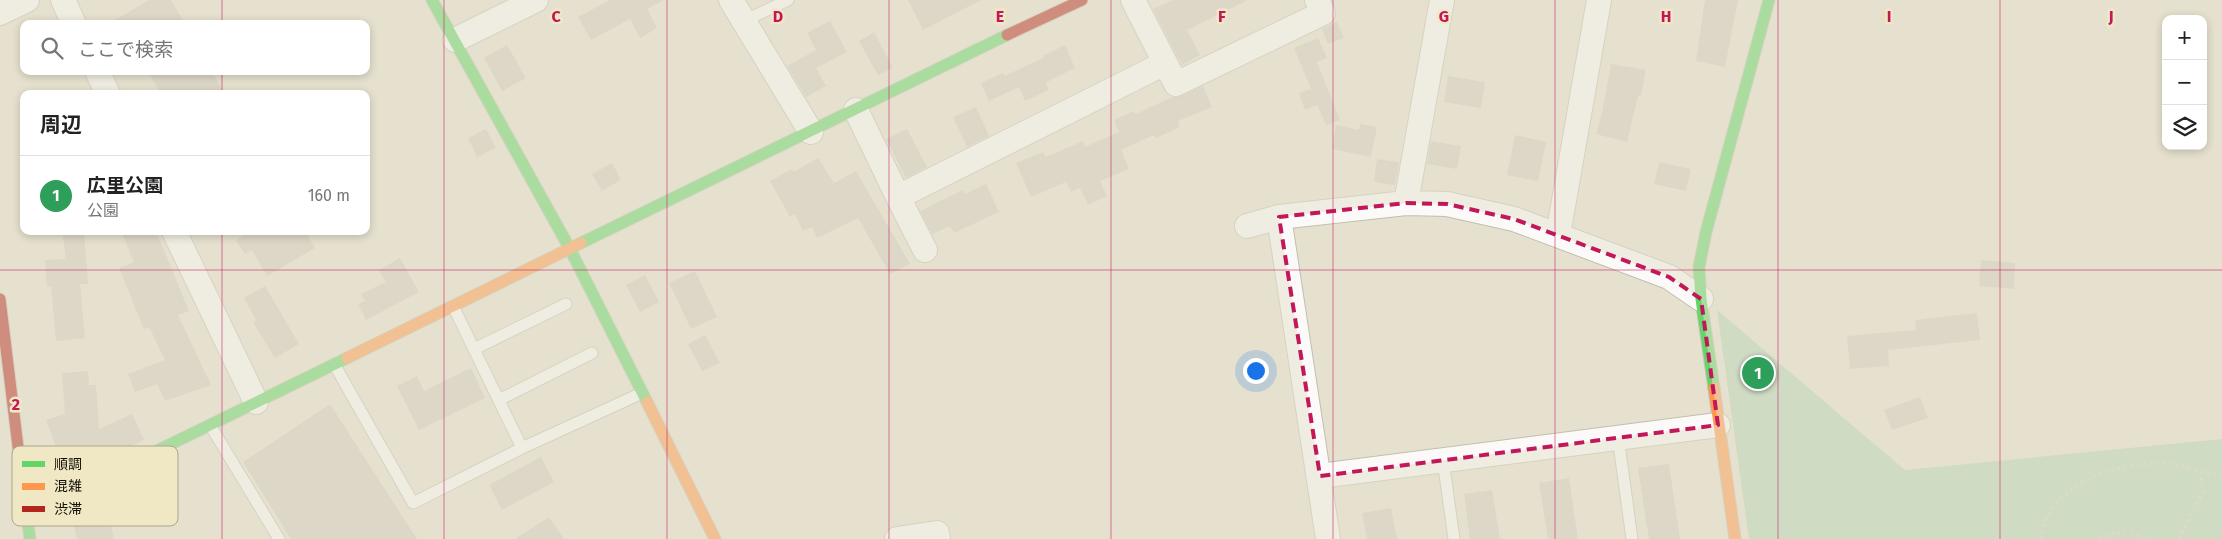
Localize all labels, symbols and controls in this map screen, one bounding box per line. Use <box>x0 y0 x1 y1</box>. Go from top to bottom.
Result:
text: C <box>551 7 561 26</box>
text: D <box>773 7 783 26</box>
text: E <box>996 7 1004 26</box>
text: F <box>1218 7 1226 26</box>
text: G <box>1439 7 1449 26</box>
text: H <box>1661 7 1671 26</box>
text: I <box>1887 7 1891 26</box>
text: J <box>2107 7 2114 26</box>
map controls <box>2162 15 2207 150</box>
button: + <box>2162 15 2207 60</box>
search box <box>20 20 370 75</box>
icon: search <box>38 34 66 62</box>
text: ここで検索 <box>78 38 173 61</box>
button: − <box>2162 60 2207 105</box>
button: layers <box>2162 105 2207 150</box>
text: 周辺 <box>40 112 82 138</box>
text: 広里公園 <box>87 174 163 197</box>
text: 1 <box>52 186 60 205</box>
text: 160 m <box>308 186 350 205</box>
text: 公園 <box>87 201 119 220</box>
pin: 1 <box>1742 354 1774 392</box>
your location <box>1243 358 1269 384</box>
text: 2 <box>12 395 20 414</box>
legend <box>12 446 178 526</box>
text: 順調 <box>54 456 82 473</box>
text: 混雑 <box>54 478 82 495</box>
text: 渋滞 <box>54 501 82 518</box>

